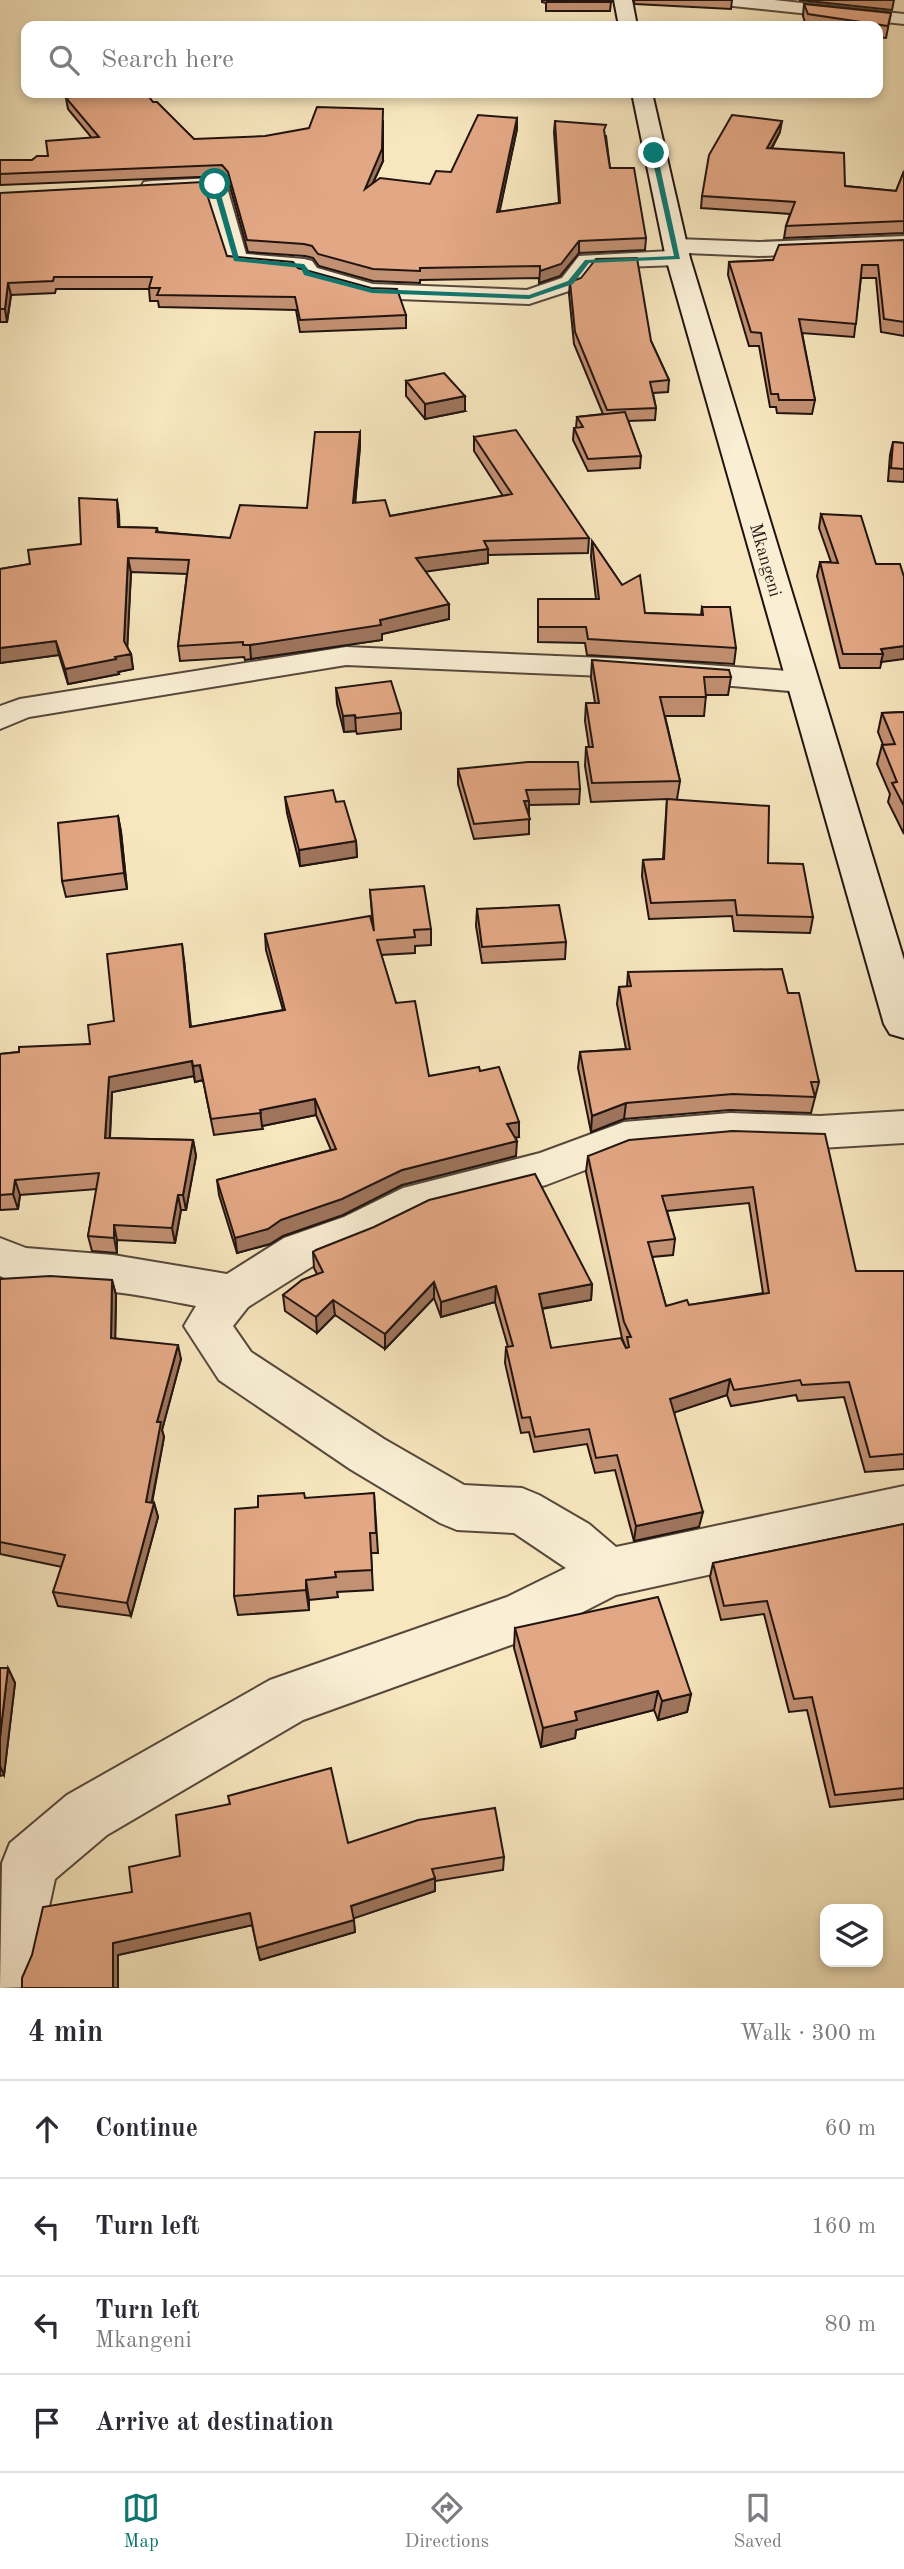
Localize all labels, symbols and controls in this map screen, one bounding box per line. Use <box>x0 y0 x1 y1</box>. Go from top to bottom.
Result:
search box <box>21 21 883 98</box>
icon: search <box>45 41 83 79</box>
text: Search here <box>101 47 234 73</box>
route end <box>638 137 669 168</box>
route start <box>199 168 230 199</box>
street label: Mkangeni <box>746 521 784 599</box>
map controls <box>820 1904 883 1967</box>
button: layers <box>820 1904 883 1967</box>
text: 4 min <box>28 2018 103 2048</box>
text: Walk · 300 m <box>740 2022 876 2045</box>
icon: ahead <box>28 2110 66 2148</box>
text: Continue <box>95 2116 198 2142</box>
text: 60 m <box>825 2117 876 2140</box>
icon: left <box>28 2208 66 2246</box>
text: Turn left <box>95 2214 200 2240</box>
text: 160 m <box>811 2215 876 2238</box>
text: Turn left <box>95 2298 200 2324</box>
icon: left <box>28 2306 66 2344</box>
text: 80 m <box>825 2313 876 2336</box>
text: Mkangeni <box>95 2329 192 2352</box>
icon: arrive <box>28 2404 66 2442</box>
text: Arrive at destination <box>95 2410 334 2436</box>
tab: Map <box>122 2489 160 2554</box>
tab: Directions <box>405 2489 489 2554</box>
tab: Saved <box>733 2489 782 2554</box>

